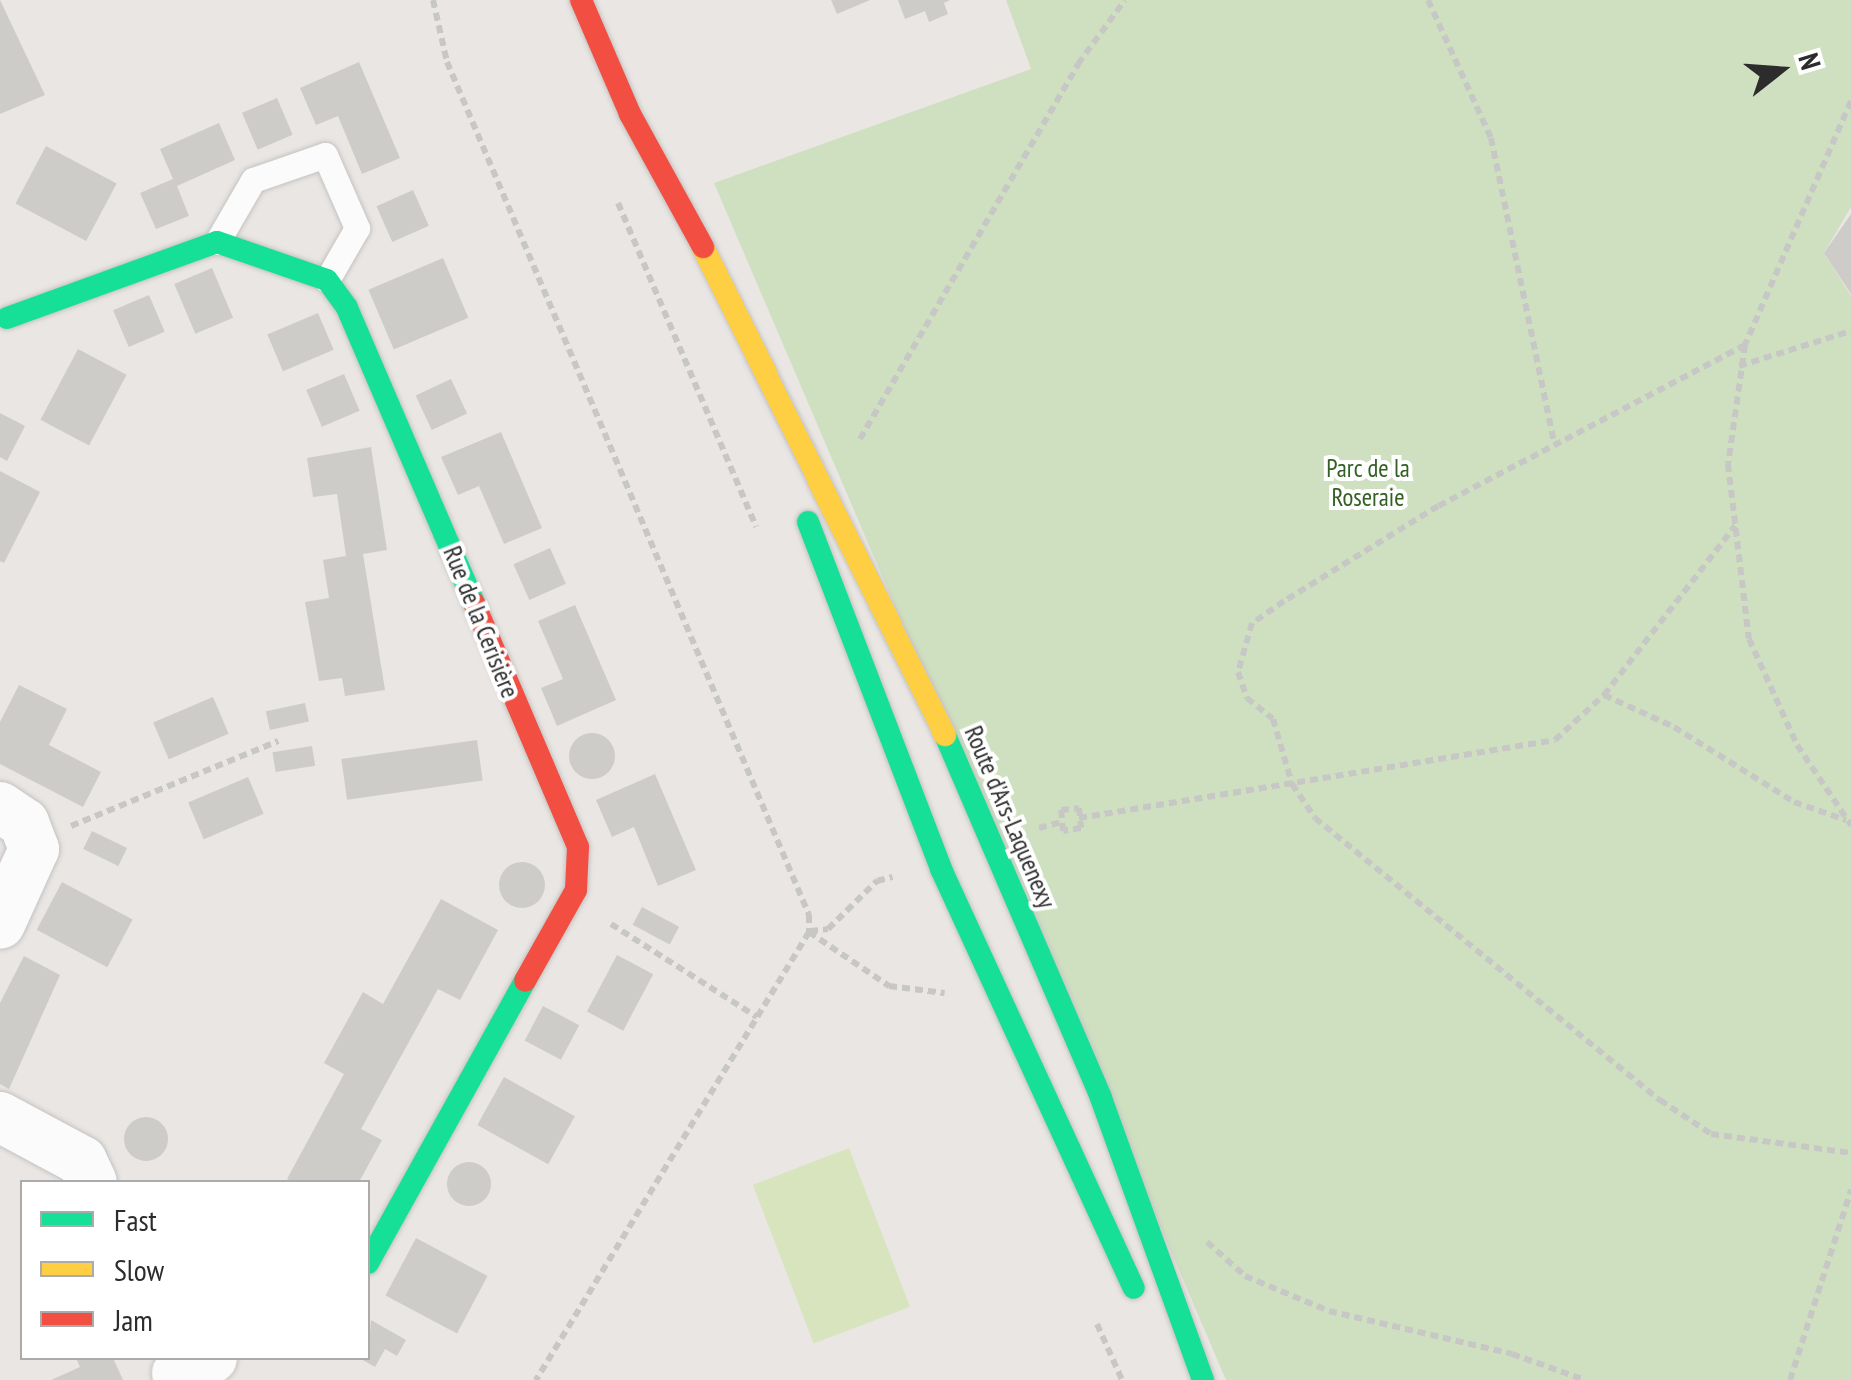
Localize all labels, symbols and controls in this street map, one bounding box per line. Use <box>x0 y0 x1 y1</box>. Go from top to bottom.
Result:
north arrow <box>1731 20 1831 120</box>
text: N <box>1790 48 1830 74</box>
park label: Parc de la Roseraie <box>1326 454 1410 513</box>
street label: Rue de la Cerisière <box>437 542 525 702</box>
street label: Route d'Ars-Laquenexy <box>958 721 1062 913</box>
legend <box>20 1180 370 1360</box>
text: Fast <box>114 1200 157 1239</box>
text: Slow <box>114 1250 164 1289</box>
text: Jam <box>114 1300 153 1339</box>

